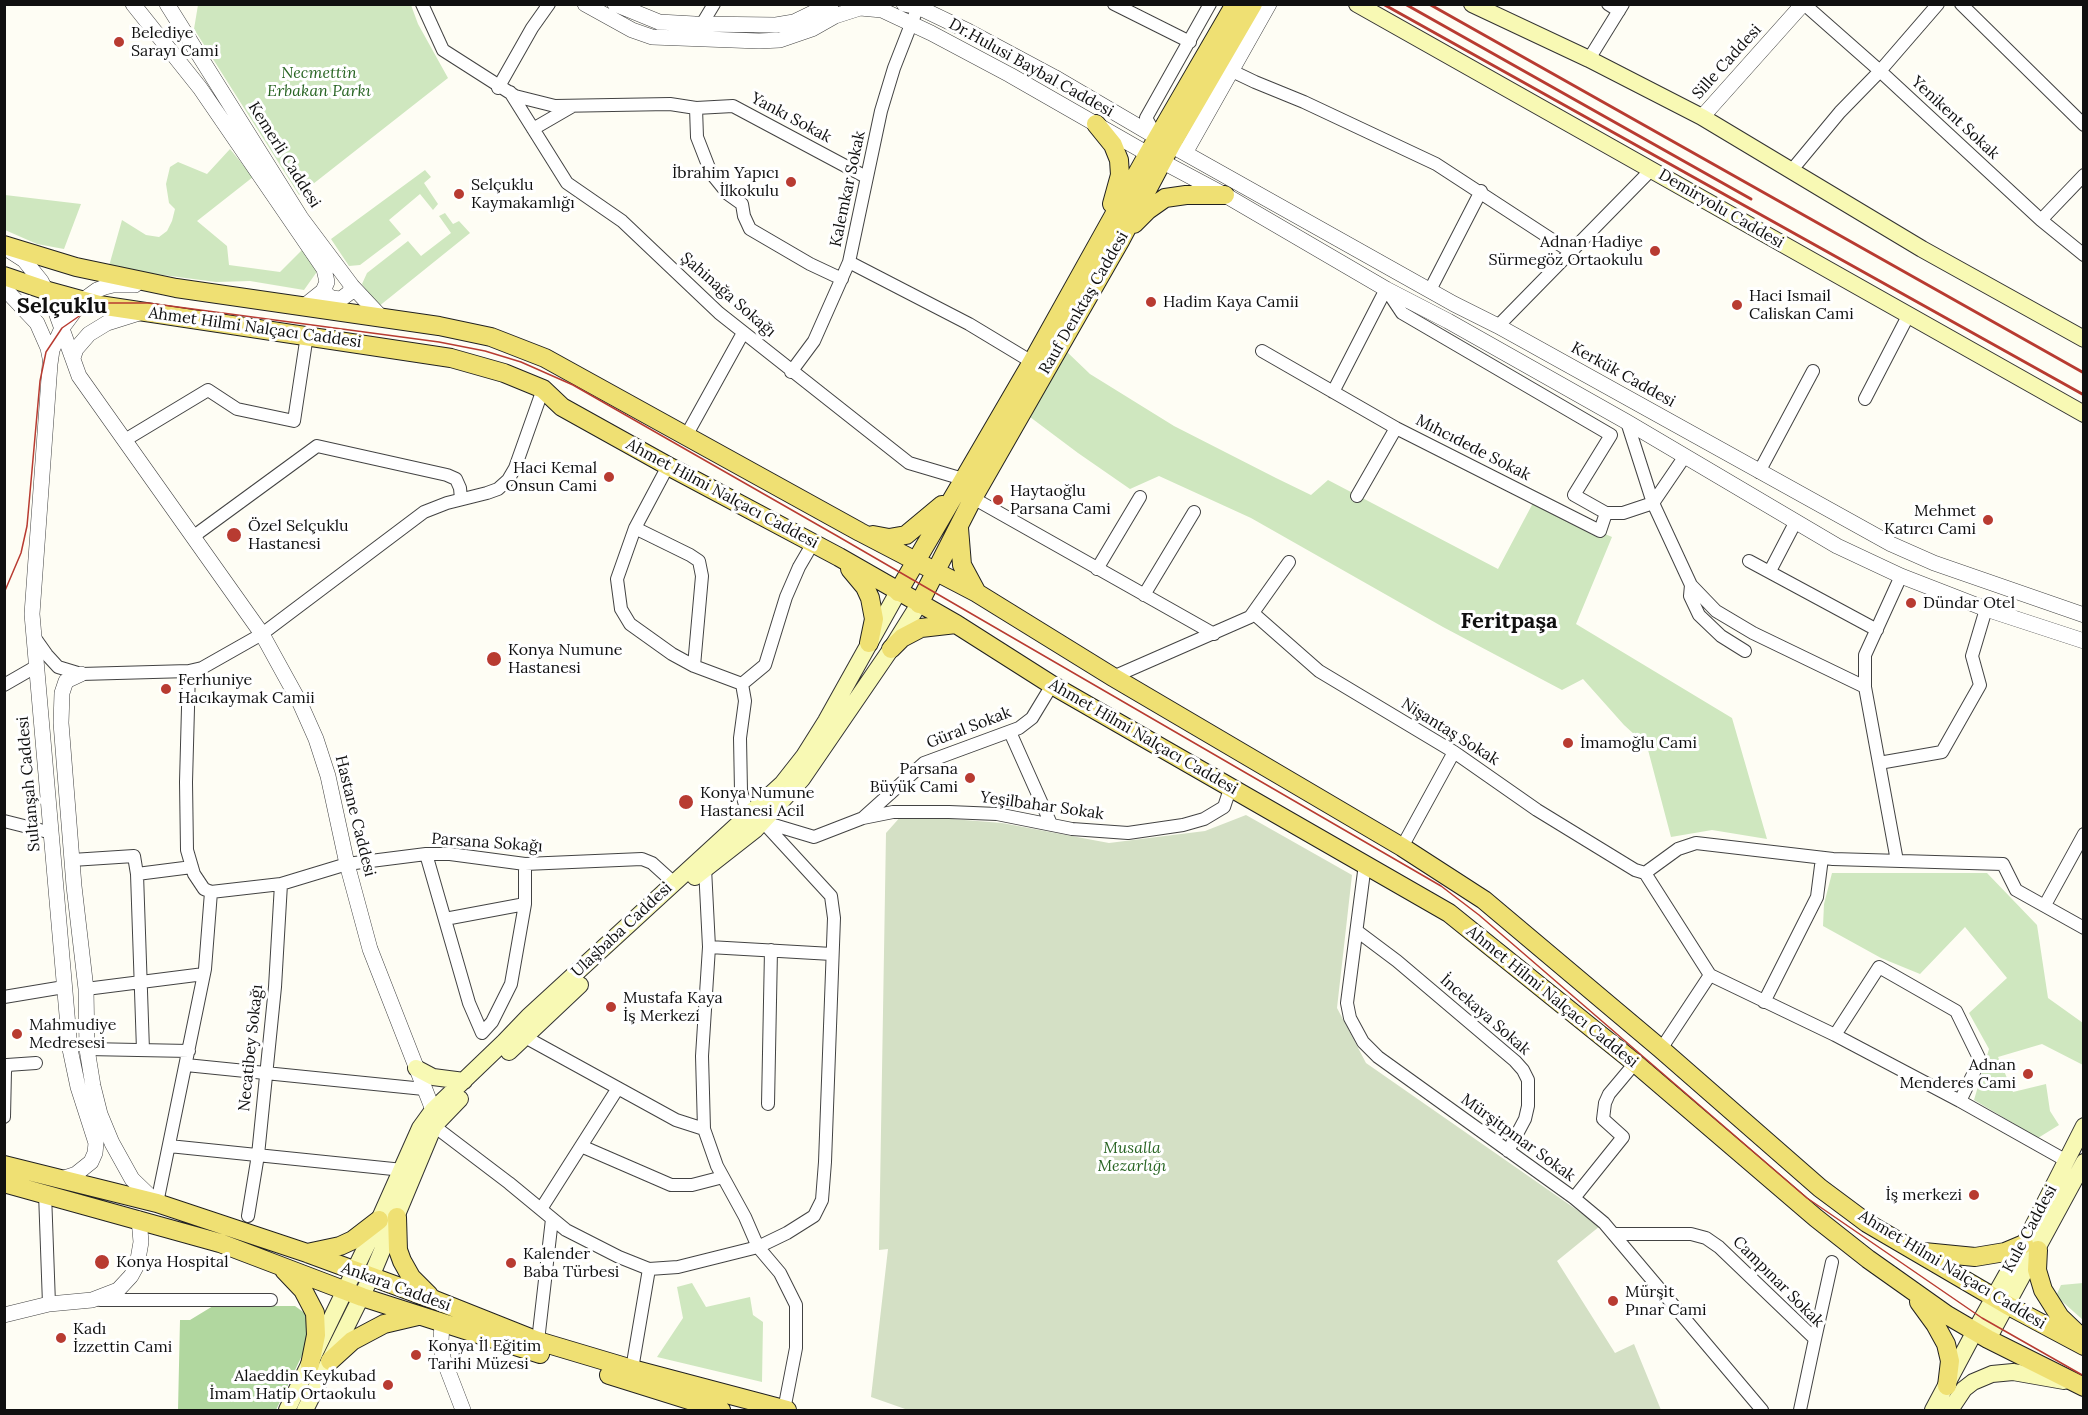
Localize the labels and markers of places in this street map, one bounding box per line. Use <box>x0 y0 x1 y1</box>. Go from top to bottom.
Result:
place label: Belediye Sarayı Cami <box>131 23 219 61</box>
marker: Belediye Sarayı Cami <box>112 35 126 49</box>
place label: İbrahim Yapıcı İlkokulu <box>672 163 779 201</box>
place label: Selçuklu Kaymakamlığı <box>471 175 575 213</box>
marker: İbrahim Yapıcı İlkokulu <box>784 175 798 189</box>
marker: Selçuklu Kaymakamlığı <box>452 187 466 201</box>
place label: Adnan Hadiye Sürmegöz Ortaokulu <box>1488 232 1643 270</box>
marker: Adnan Hadiye Sürmegöz Ortaokulu <box>1648 244 1662 258</box>
place label: Haci Ismail Caliskan Cami <box>1749 286 1854 324</box>
place label: Hadim Kaya Camii <box>1163 292 1299 312</box>
marker: Hadim Kaya Camii <box>1144 295 1158 309</box>
marker: Haci Ismail Caliskan Cami <box>1730 298 1744 312</box>
place label: Haci Kemal Onsun Cami <box>505 458 597 496</box>
marker: Haci Kemal Onsun Cami <box>602 470 616 484</box>
place label: Haytaoğlu Parsana Cami <box>1010 481 1111 519</box>
marker: Haytaoğlu Parsana Cami <box>991 493 1005 507</box>
place label: Mehmet Katırcı Cami <box>1884 501 1976 539</box>
marker: Mehmet Katırcı Cami <box>1981 513 1995 527</box>
place label: Özel Selçuklu Hastanesi <box>248 516 349 554</box>
marker: Özel Selçuklu Hastanesi <box>225 526 243 544</box>
place label: Dündar Otel <box>1923 593 2015 613</box>
marker: Dündar Otel <box>1904 596 1918 610</box>
place label: Konya Numune Hastanesi <box>508 640 623 678</box>
marker: Konya Numune Hastanesi <box>485 650 503 668</box>
place label: Ferhuniye Hacıkaymak Camii <box>178 670 315 708</box>
marker: Ferhuniye Hacıkaymak Camii <box>159 682 173 696</box>
place label: İmamoğlu Cami <box>1580 733 1697 753</box>
marker: İmamoğlu Cami <box>1561 736 1575 750</box>
place label: Parsana Büyük Cami <box>870 759 958 797</box>
marker: Parsana Büyük Cami <box>963 771 977 785</box>
place label: Konya Numune Hastanesi Acil <box>700 783 815 821</box>
marker: Konya Numune Hastanesi Acil <box>677 793 695 811</box>
place label: Mustafa Kaya İş Merkezi <box>623 988 723 1026</box>
marker: Mustafa Kaya İş Merkezi <box>604 1000 618 1014</box>
place label: Mahmudiye Medresesi <box>29 1015 116 1053</box>
marker: Mahmudiye Medresesi <box>10 1027 24 1041</box>
place label: Adnan Menderes Cami <box>1899 1055 2016 1093</box>
marker: Adnan Menderes Cami <box>2021 1067 2035 1081</box>
place label: İş merkezi <box>1886 1185 1962 1205</box>
marker: İş merkezi <box>1967 1188 1981 1202</box>
place label: Kalender Baba Türbesi <box>523 1244 619 1282</box>
place label: Konya Hospital <box>116 1252 229 1272</box>
marker: Konya Hospital <box>93 1253 111 1271</box>
marker: Kalender Baba Türbesi <box>504 1256 518 1270</box>
place label: Mürşit Pınar Cami <box>1625 1282 1707 1320</box>
marker: Mürşit Pınar Cami <box>1606 1294 1620 1308</box>
place label: Kadı İzzettin Cami <box>73 1319 172 1357</box>
marker: Kadı İzzettin Cami <box>54 1331 68 1345</box>
place label: Konya İl Eğitim Tarihi Müzesi <box>428 1336 541 1374</box>
marker: Konya İl Eğitim Tarihi Müzesi <box>409 1348 423 1362</box>
place label: Alaeddin Keykubad İmam Hatip Ortaokulu <box>209 1366 376 1404</box>
marker: Alaeddin Keykubad İmam Hatip Ortaokulu <box>381 1378 395 1392</box>

